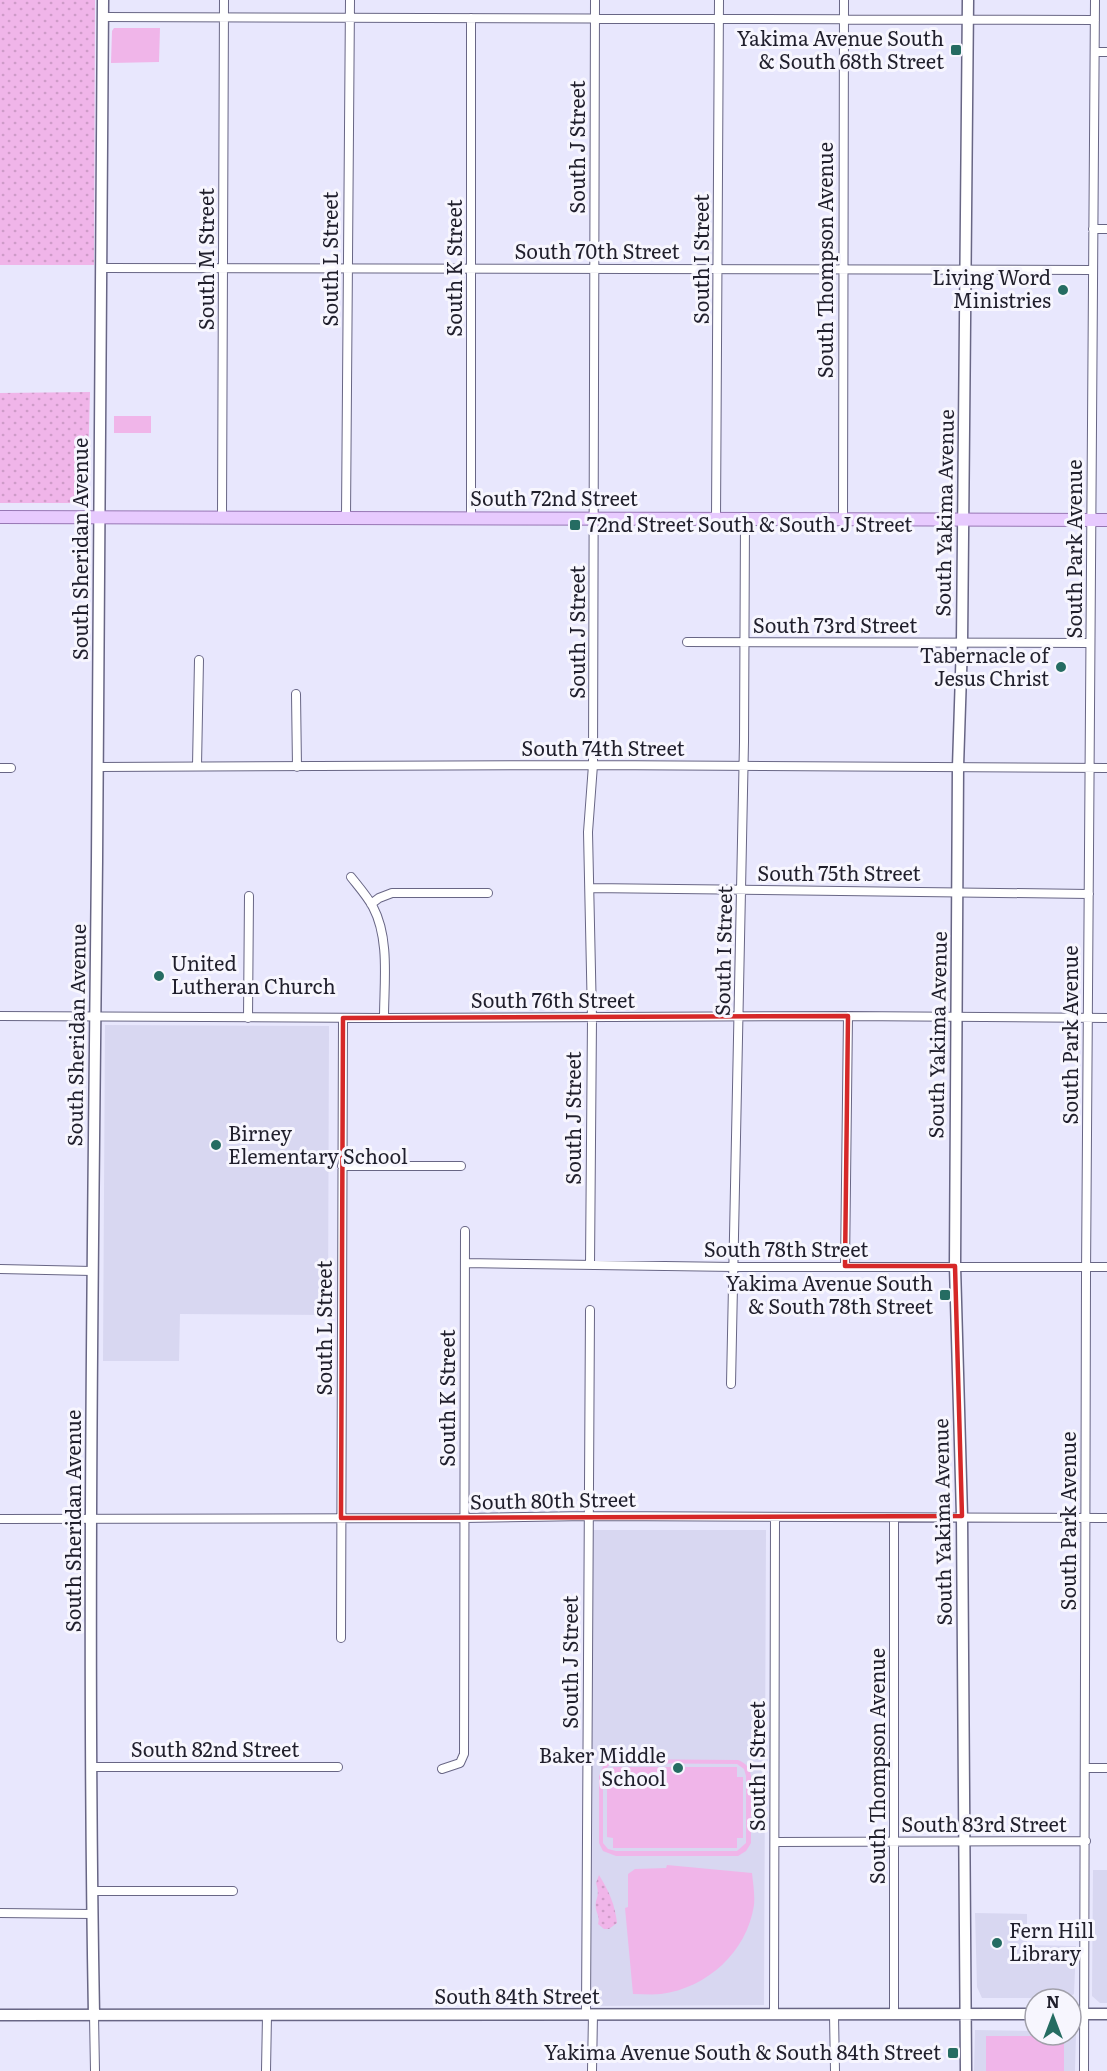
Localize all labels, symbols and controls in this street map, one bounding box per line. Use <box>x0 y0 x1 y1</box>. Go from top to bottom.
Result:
place label: Yakima Avenue South & South 68th Street <box>737 22 944 75</box>
marker: Yakima Avenue South & South 68th Street <box>949 43 963 57</box>
street label: South J Street <box>561 80 591 214</box>
street label: South Thompson Avenue <box>809 142 839 378</box>
street label: South M Street <box>190 188 220 330</box>
street label: South L Street <box>314 192 344 326</box>
street label: South I Street <box>685 194 715 324</box>
street label: South K Street <box>438 199 468 337</box>
street label: South 70th Street <box>514 235 680 265</box>
place label: Living Word Ministries <box>932 261 1051 314</box>
marker: Living Word Ministries <box>1056 283 1070 297</box>
street label: South Yakima Avenue <box>926 409 960 617</box>
street label: South Sheridan Avenue <box>64 438 94 660</box>
street label: South Park Avenue <box>1058 459 1088 639</box>
street label: South 72nd Street <box>470 482 638 512</box>
place label: 72nd Street South & South J Street <box>587 508 912 538</box>
marker: 72nd Street South & South J Street <box>568 518 582 532</box>
street label: South J Street <box>561 565 591 699</box>
street label: South 73rd Street <box>753 609 917 639</box>
place label: Tabernacle of Jesus Christ <box>920 639 1051 692</box>
marker: Tabernacle of Jesus Christ <box>1054 660 1068 674</box>
street label: South 74th Street <box>521 732 685 762</box>
street label: South 75th Street <box>757 857 921 887</box>
street label: South I Street <box>706 886 738 1016</box>
street label: South Sheridan Avenue <box>58 923 92 1147</box>
street label: South Yakima Avenue <box>919 931 953 1139</box>
street label: South Park Avenue <box>1054 945 1084 1125</box>
place label: United Lutheran Church <box>171 947 336 1000</box>
marker: United Lutheran Church <box>152 969 166 983</box>
street label: South 76th Street <box>471 984 635 1014</box>
street label: South J Street <box>557 1051 587 1185</box>
place label: Birney Elementary School <box>228 1117 408 1170</box>
marker: Birney Elementary School <box>209 1138 223 1152</box>
street label: South 78th Street <box>704 1233 868 1263</box>
street label: South L Street <box>308 1261 338 1395</box>
place label: Yakima Avenue South & South 78th Street <box>726 1267 933 1320</box>
marker: Yakima Avenue South & South 78th Street <box>938 1288 952 1302</box>
street label: South K Street <box>431 1329 461 1467</box>
street label: South Sheridan Avenue <box>57 1410 87 1632</box>
street label: South Yakima Avenue <box>924 1418 958 1626</box>
street label: South Park Avenue <box>1052 1431 1082 1611</box>
street label: South 80th Street <box>470 1483 636 1515</box>
street label: South J Street <box>554 1595 584 1729</box>
street label: South Thompson Avenue <box>861 1648 891 1884</box>
street label: South I Street <box>741 1701 771 1831</box>
street label: South 82nd Street <box>131 1733 299 1763</box>
place label: Baker Middle School <box>539 1739 666 1792</box>
marker: Baker Middle School <box>671 1761 685 1775</box>
street label: South 83rd Street <box>901 1808 1067 1838</box>
place label: Fern Hill Library <box>1009 1914 1095 1967</box>
marker: Fern Hill Library <box>990 1936 1004 1950</box>
street label: South 84th Street <box>434 1980 600 2010</box>
north arrow <box>1023 1987 1083 2047</box>
text: N <box>1046 1989 1060 2013</box>
place label: Yakima Avenue South & South 84th Street <box>544 2036 941 2066</box>
marker: Yakima Avenue South & South 84th Street <box>946 2046 960 2060</box>

